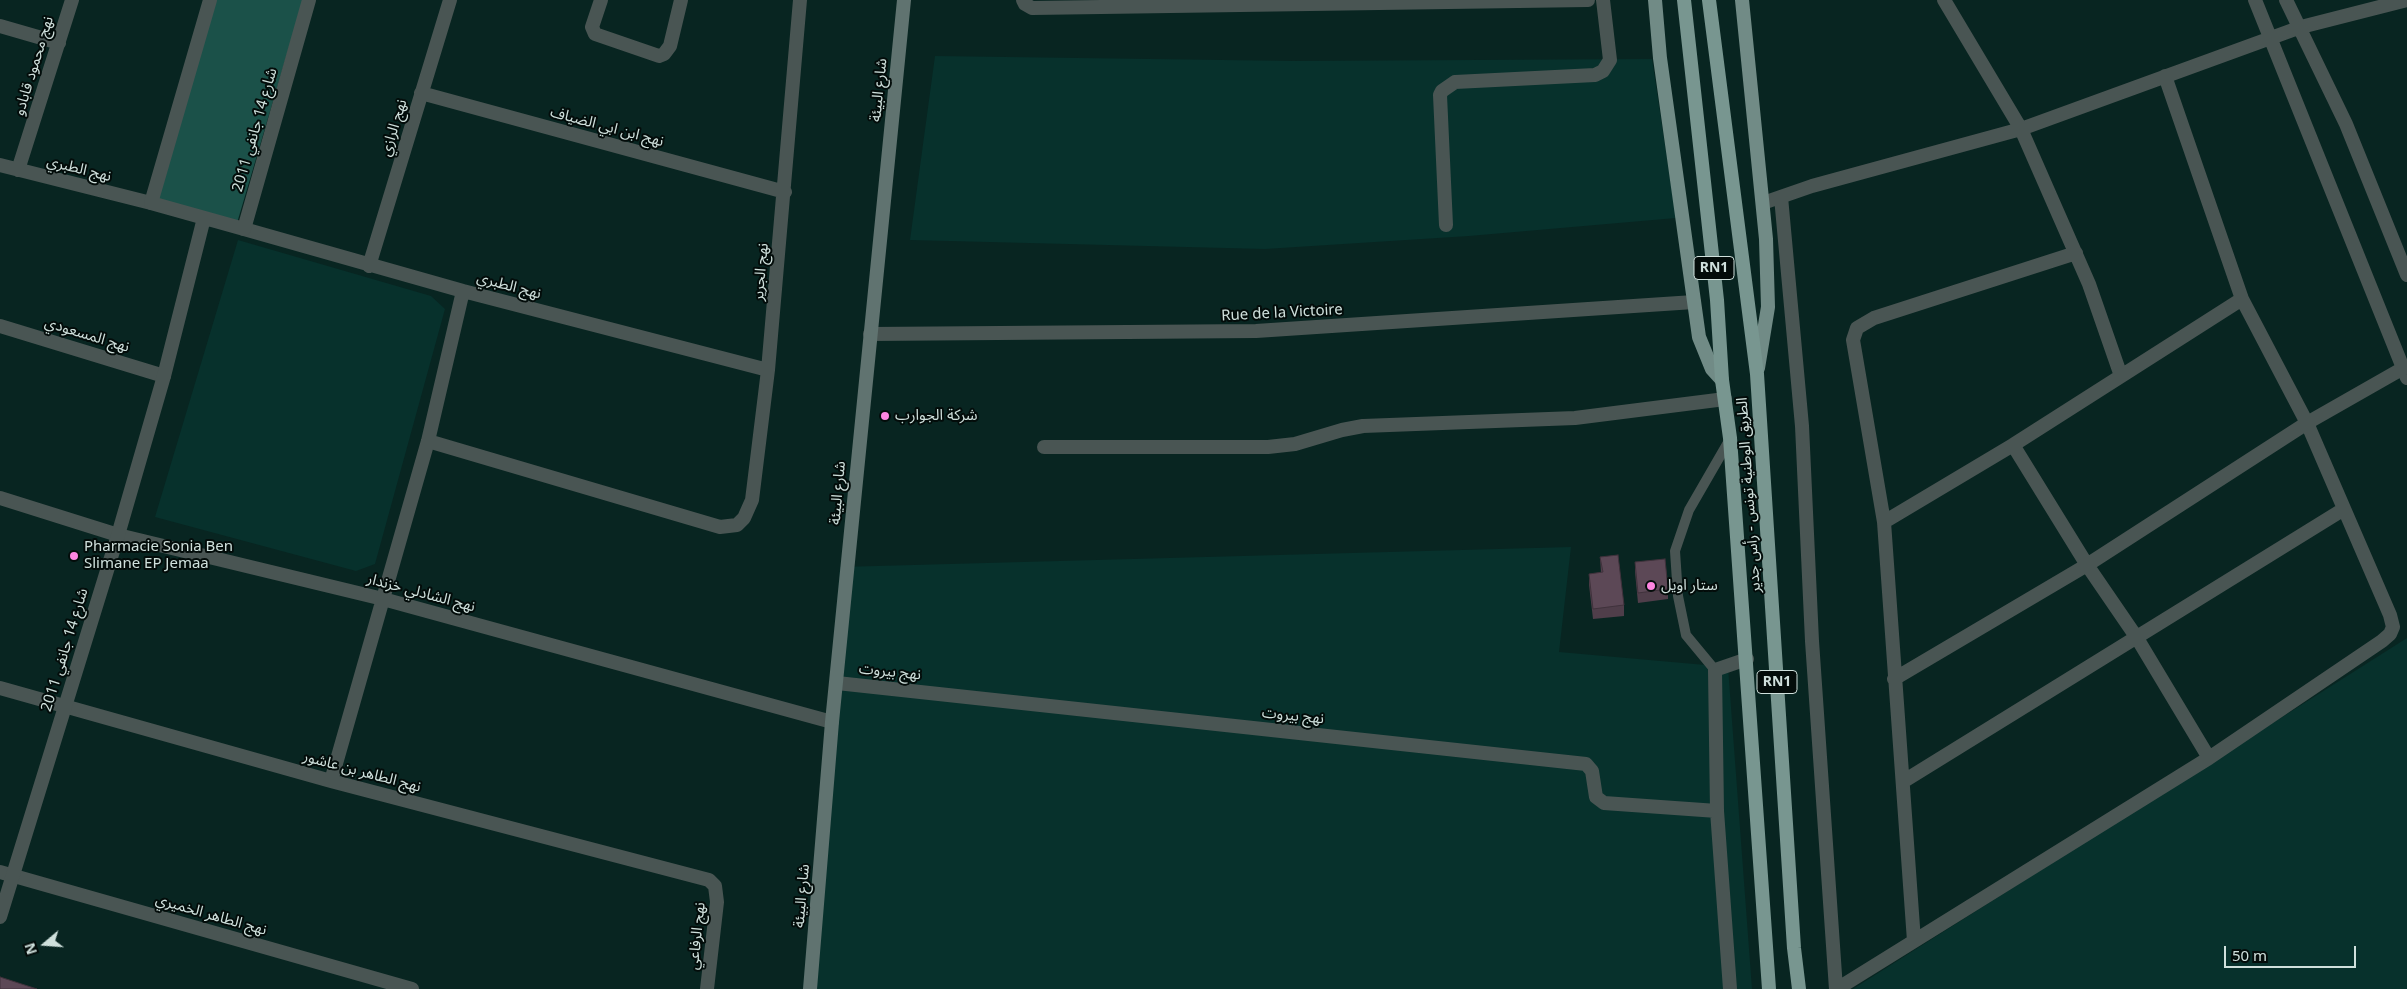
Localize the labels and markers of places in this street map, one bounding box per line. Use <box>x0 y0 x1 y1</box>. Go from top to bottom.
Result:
place label: شركة الجوارب <box>895 407 978 425</box>
marker: شركة الجوارب <box>879 410 891 422</box>
place label: Pharmacie Sonia Ben Slimane EP Jemaa <box>84 538 233 573</box>
marker: Pharmacie Sonia Ben Slimane EP Jemaa <box>68 550 80 562</box>
place label: ستار اويل <box>1661 577 1718 595</box>
marker: ستار اويل <box>1645 580 1657 592</box>

